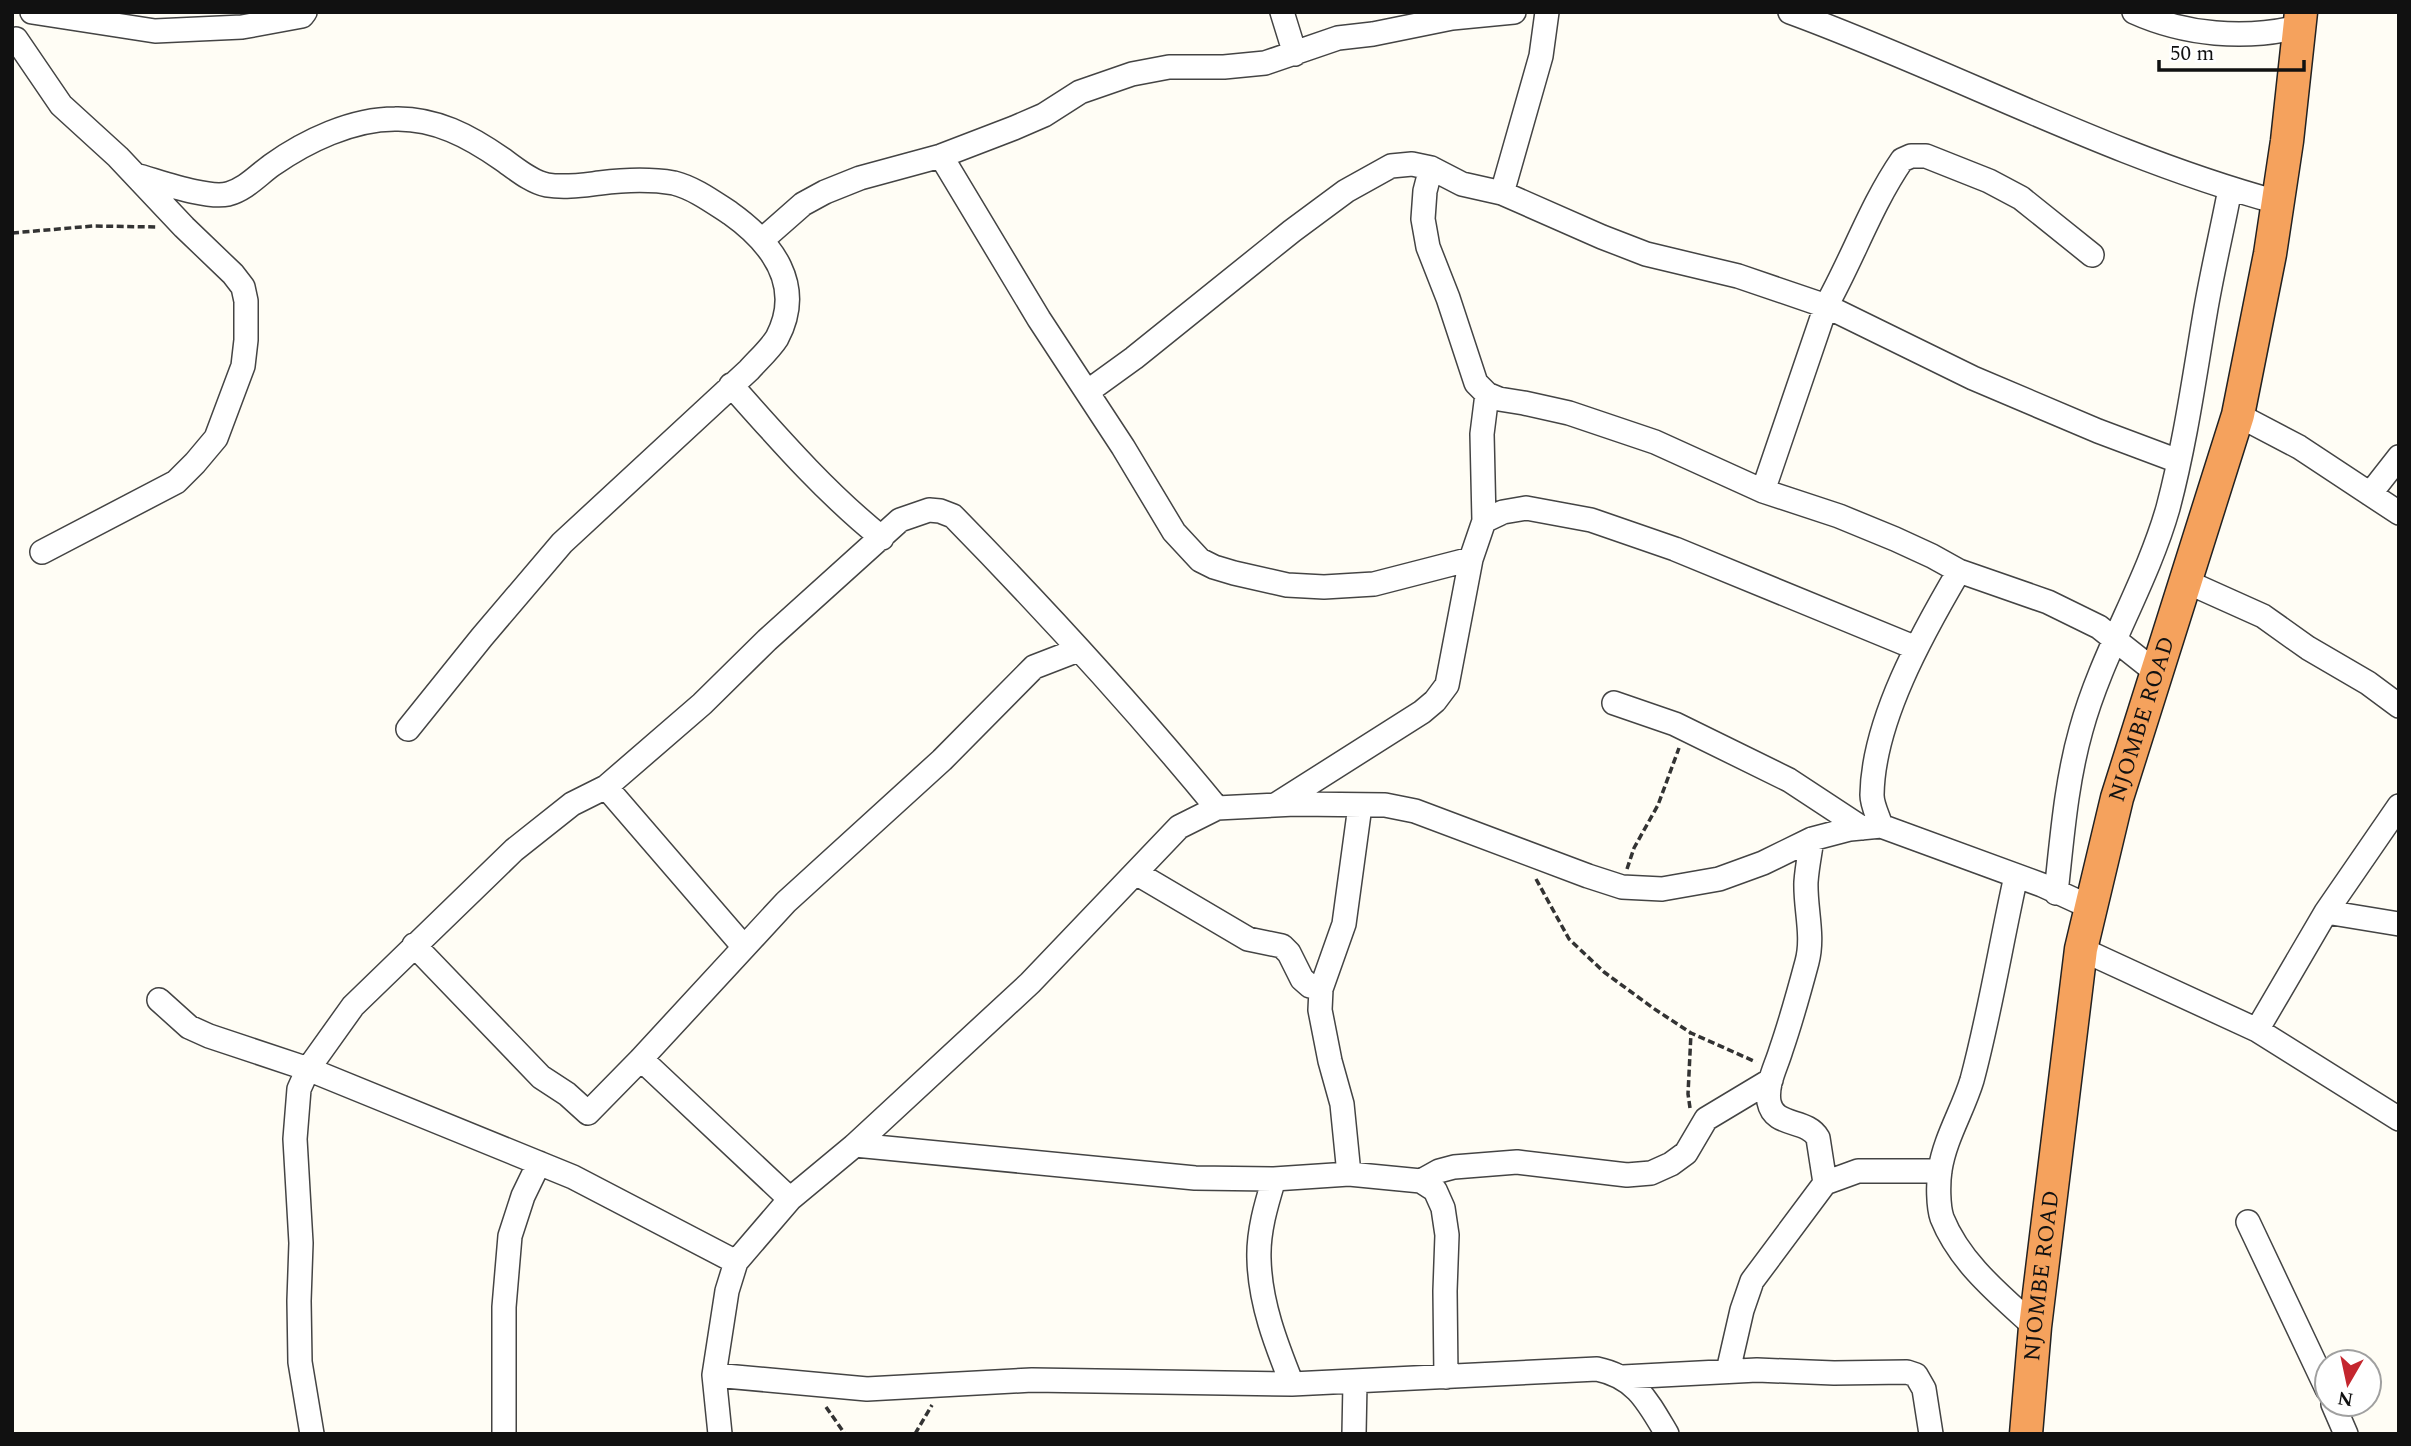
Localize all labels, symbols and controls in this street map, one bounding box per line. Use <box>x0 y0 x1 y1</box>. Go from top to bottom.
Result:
scale bar <box>2159 28 2304 72</box>
text: 50 m <box>2170 38 2214 70</box>
street label: NJOMBE ROAD <box>2099 632 2184 806</box>
street label: NJOMBE ROAD <box>2015 1188 2069 1363</box>
north arrow <box>2313 1348 2383 1418</box>
text: N <box>2336 1383 2356 1414</box>

